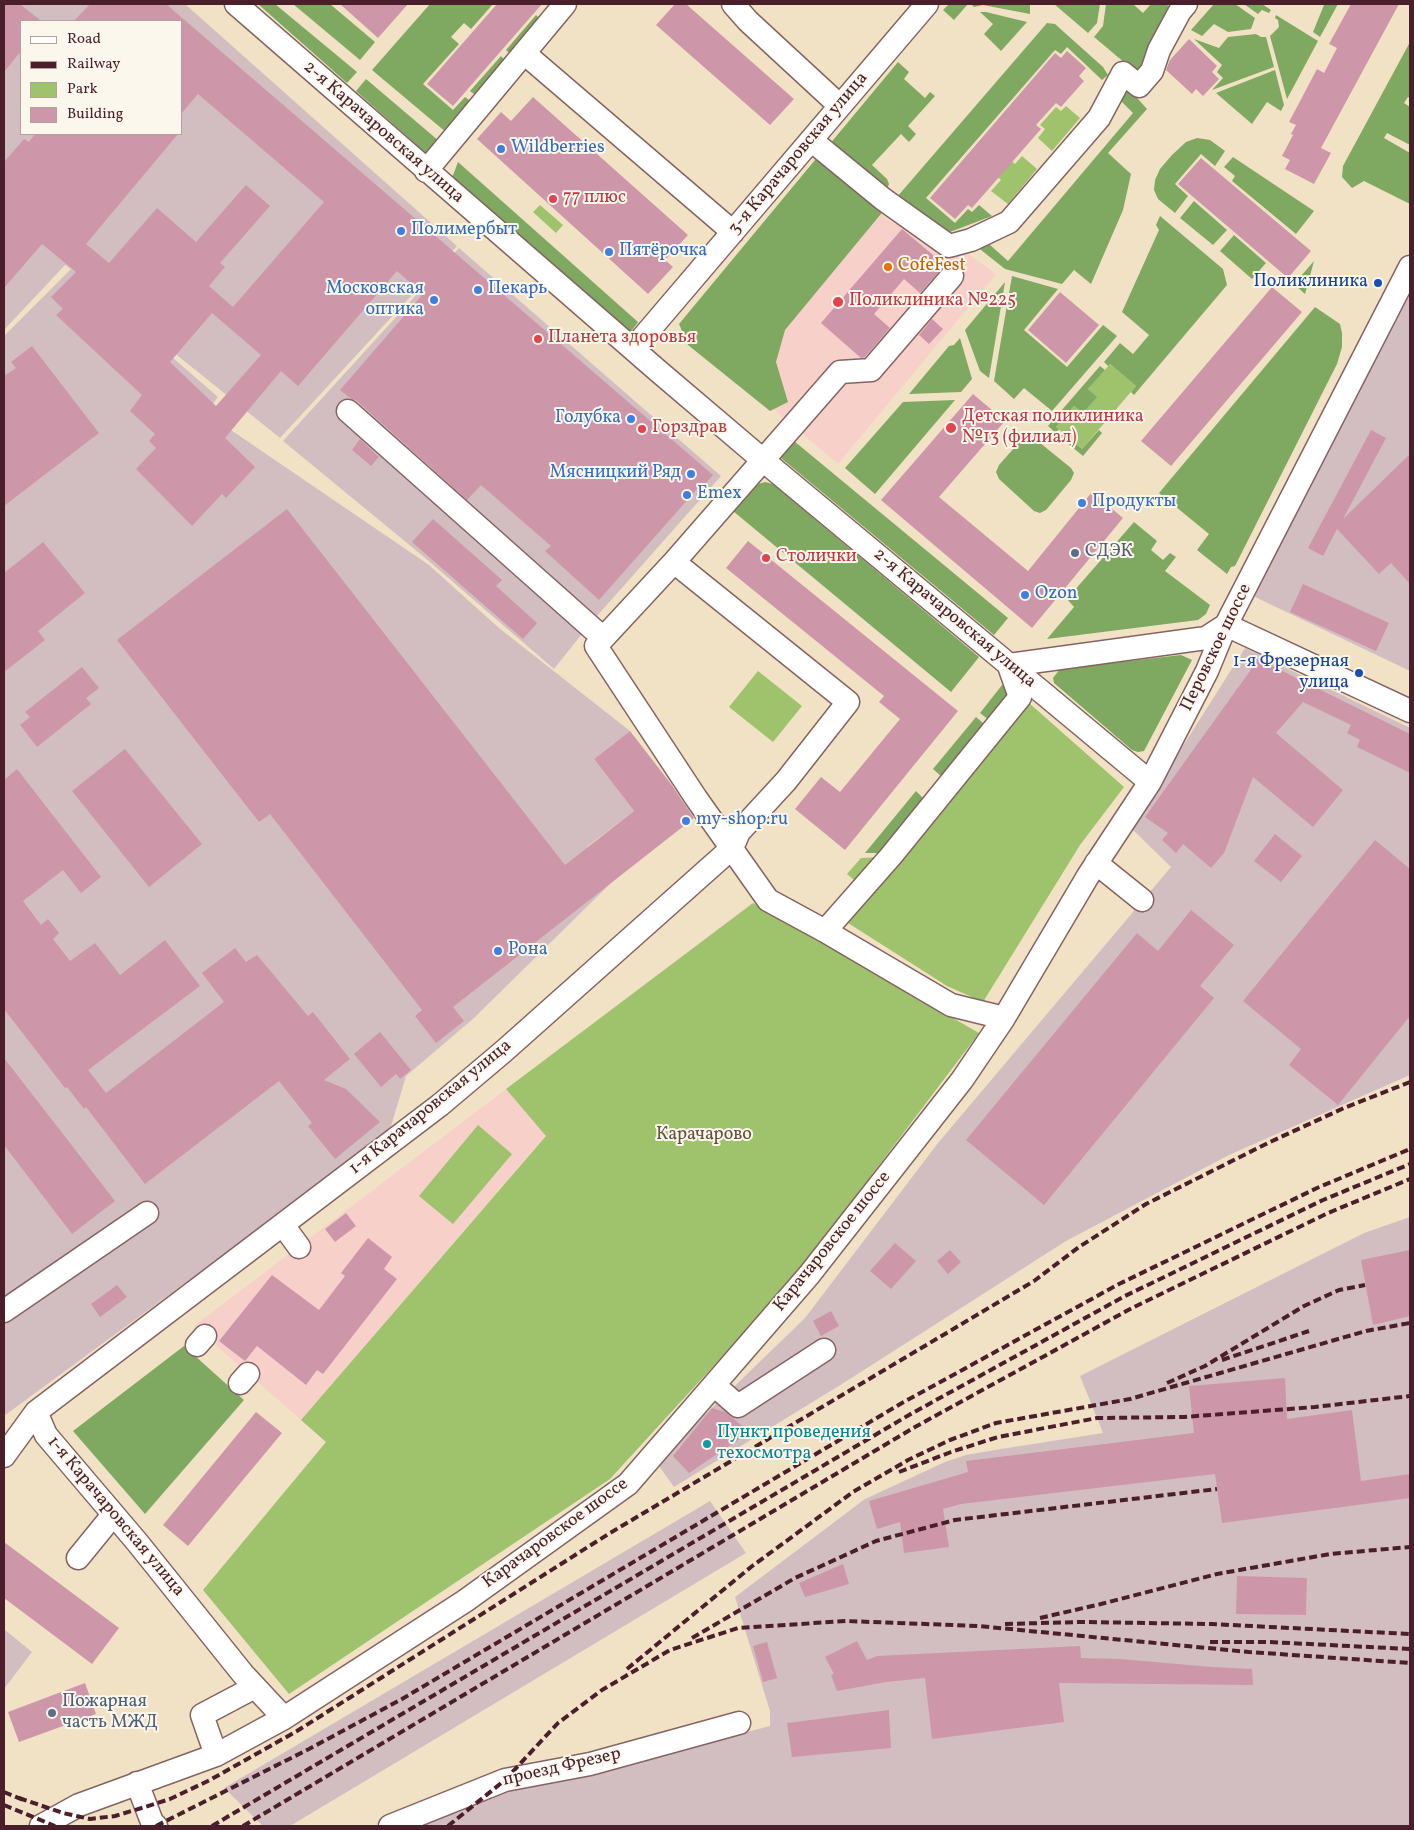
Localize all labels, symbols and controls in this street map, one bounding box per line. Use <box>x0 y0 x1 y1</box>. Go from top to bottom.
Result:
legend <box>20 20 182 135</box>
text: Road <box>67 29 101 50</box>
text: Railway <box>67 54 120 75</box>
street label: 2-я Карачаровская улица <box>298 57 468 209</box>
street label: 3-я Карачаровская улица <box>725 68 873 240</box>
text: Park <box>67 79 98 100</box>
text: Building <box>67 104 123 125</box>
place label: Wildberries <box>511 138 605 160</box>
marker: Wildberries <box>495 143 507 155</box>
place label: 77 плюс <box>563 188 626 210</box>
marker: 77 плюс <box>547 193 559 205</box>
place label: Полимербыт <box>411 220 517 242</box>
marker: Полимербыт <box>395 225 407 237</box>
place label: Пятёрочка <box>619 241 707 263</box>
marker: Пятёрочка <box>603 246 615 258</box>
place label: CofeFest <box>898 256 966 278</box>
marker: CofeFest <box>882 261 894 273</box>
place label: Поликлиника <box>1253 272 1368 294</box>
marker: Поликлиника <box>1372 277 1384 289</box>
place label: Московская оптика <box>326 279 424 322</box>
place label: Пекарь <box>488 279 547 301</box>
marker: Пекарь <box>472 284 484 296</box>
place label: Поликлиника №225 <box>849 291 1016 313</box>
marker: Московская оптика <box>428 294 440 306</box>
marker: Поликлиника №225 <box>831 295 845 309</box>
place label: Планета здоровья <box>548 328 696 350</box>
marker: Планета здоровья <box>532 333 544 345</box>
place label: Детская поликлиника №13 (филиал) <box>962 407 1144 449</box>
place label: Голубка <box>555 408 621 430</box>
marker: Голубка <box>625 413 637 425</box>
place label: Горздрав <box>652 418 727 440</box>
marker: Детская поликлиника №13 (филиал) <box>944 421 958 435</box>
marker: Горздрав <box>636 423 648 435</box>
place label: Мясницкий Ряд <box>549 463 681 485</box>
marker: Мясницкий Ряд <box>685 468 697 480</box>
place label: Emex <box>697 484 742 506</box>
marker: Emex <box>681 489 693 501</box>
place label: Продукты <box>1092 492 1176 514</box>
marker: Продукты <box>1076 497 1088 509</box>
place label: СДЭК <box>1085 542 1133 564</box>
street label: 2-я Карачаровская улица <box>868 544 1040 694</box>
place label: Столички <box>776 547 857 569</box>
marker: СДЭК <box>1069 547 1081 559</box>
marker: Столички <box>760 552 772 564</box>
street label: Перовское шоссе <box>1177 581 1257 715</box>
place label: Ozon <box>1035 584 1077 606</box>
marker: Ozon <box>1019 589 1031 601</box>
place label: 1-я Фрезерная улица <box>1233 652 1349 694</box>
marker: 1-я Фрезерная улица <box>1353 667 1365 679</box>
place label: my-shop.ru <box>696 810 788 832</box>
marker: my-shop.ru <box>680 815 692 827</box>
place label: Рона <box>508 940 548 962</box>
marker: Рона <box>492 945 504 957</box>
street label: 1-я Карачаровская улица <box>345 1036 517 1180</box>
park label: Карачарово <box>656 1125 752 1147</box>
street label: Карачаровское шоссе <box>770 1167 896 1317</box>
place label: Пункт проведения техосмотра <box>717 1423 871 1466</box>
street label: 1-я Карачаровская улица <box>41 1432 189 1602</box>
marker: Пункт проведения техосмотра <box>701 1438 713 1450</box>
street label: Карачаровское шоссе <box>479 1474 633 1594</box>
place label: Пожарная часть МЖД <box>62 1692 158 1735</box>
marker: Пожарная часть МЖД <box>46 1707 58 1719</box>
street label: проезд Фрезер <box>501 1744 623 1792</box>

